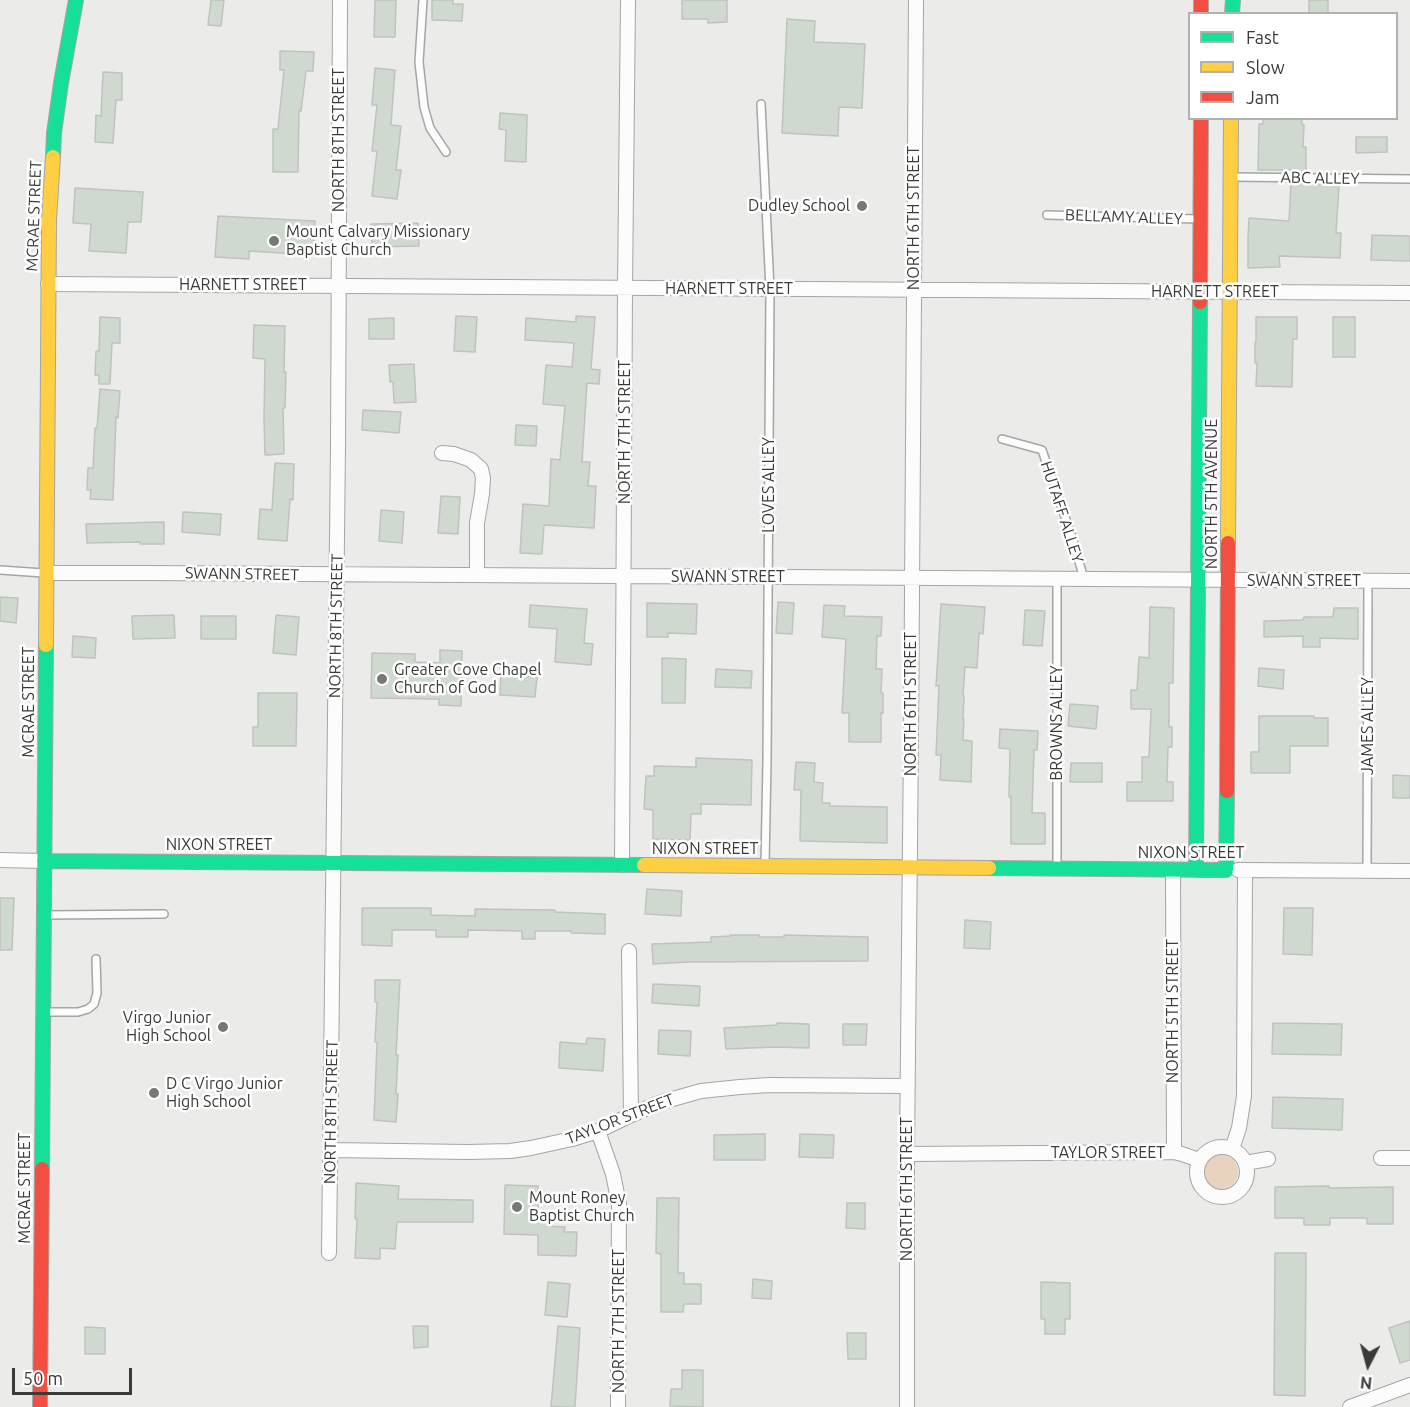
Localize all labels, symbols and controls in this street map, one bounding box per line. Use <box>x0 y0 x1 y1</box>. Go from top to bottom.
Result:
legend <box>1188 12 1398 120</box>
text: Fast <box>1246 27 1279 47</box>
text: Slow <box>1246 57 1285 77</box>
street label: NORTH 8TH STREET <box>329 68 349 212</box>
text: Jam <box>1246 87 1280 107</box>
street label: NORTH 6TH STREET <box>904 146 924 290</box>
street label: MCRAE STREET <box>22 160 46 272</box>
street label: ABC ALLEY <box>1280 168 1360 188</box>
place label: Dudley School <box>748 196 850 216</box>
marker: Dudley School <box>855 199 869 213</box>
street label: BELLAMY ALLEY <box>1065 205 1183 229</box>
place label: Mount Calvary Missionary Baptist Church <box>286 222 470 260</box>
marker: Mount Calvary Missionary Baptist Church <box>267 234 281 248</box>
street label: HARNETT STREET <box>179 275 307 295</box>
street label: HARNETT STREET <box>665 279 793 299</box>
street label: HARNETT STREET <box>1151 282 1279 302</box>
street label: NORTH 7TH STREET <box>615 360 635 504</box>
street label: NORTH 5TH AVENUE <box>1202 419 1222 569</box>
street label: LOVES ALLEY <box>759 437 779 533</box>
street label: HUTAFF ALLEY <box>1037 459 1087 565</box>
street label: NORTH 8TH STREET <box>325 554 347 698</box>
street label: SWANN STREET <box>185 563 299 585</box>
street label: SWANN STREET <box>671 567 785 587</box>
street label: SWANN STREET <box>1247 571 1361 591</box>
street label: NORTH 6TH STREET <box>901 632 921 776</box>
street label: MCRAE STREET <box>19 646 39 758</box>
place label: Greater Cove Chapel Church of God <box>394 660 541 698</box>
street label: BROWNS ALLEY <box>1047 665 1067 781</box>
marker: Greater Cove Chapel Church of God <box>375 672 389 686</box>
street label: JAMES ALLEY <box>1358 677 1378 775</box>
street label: NIXON STREET <box>166 835 272 855</box>
street label: NIXON STREET <box>652 839 758 859</box>
street label: NIXON STREET <box>1138 843 1244 863</box>
street label: NORTH 5TH STREET <box>1163 939 1183 1083</box>
place label: Virgo Junior High School <box>123 1008 211 1046</box>
marker: Virgo Junior High School <box>216 1020 230 1034</box>
street label: NORTH 8TH STREET <box>320 1040 342 1184</box>
place label: D C Virgo Junior High School <box>166 1074 283 1112</box>
marker: D C Virgo Junior High School <box>147 1086 161 1100</box>
street label: TAYLOR STREET <box>563 1090 677 1148</box>
street label: NORTH 6TH STREET <box>897 1117 917 1261</box>
street label: MCRAE STREET <box>15 1132 35 1244</box>
street label: TAYLOR STREET <box>1051 1143 1165 1163</box>
place label: Mount Roney Baptist Church <box>529 1188 635 1226</box>
marker: Mount Roney Baptist Church <box>510 1200 524 1214</box>
street label: NORTH 7TH STREET <box>609 1249 629 1393</box>
north arrow <box>1338 1335 1398 1395</box>
scale bar <box>15 1356 135 1394</box>
text: 50 m <box>23 1368 63 1388</box>
text: N <box>1359 1373 1373 1392</box>

